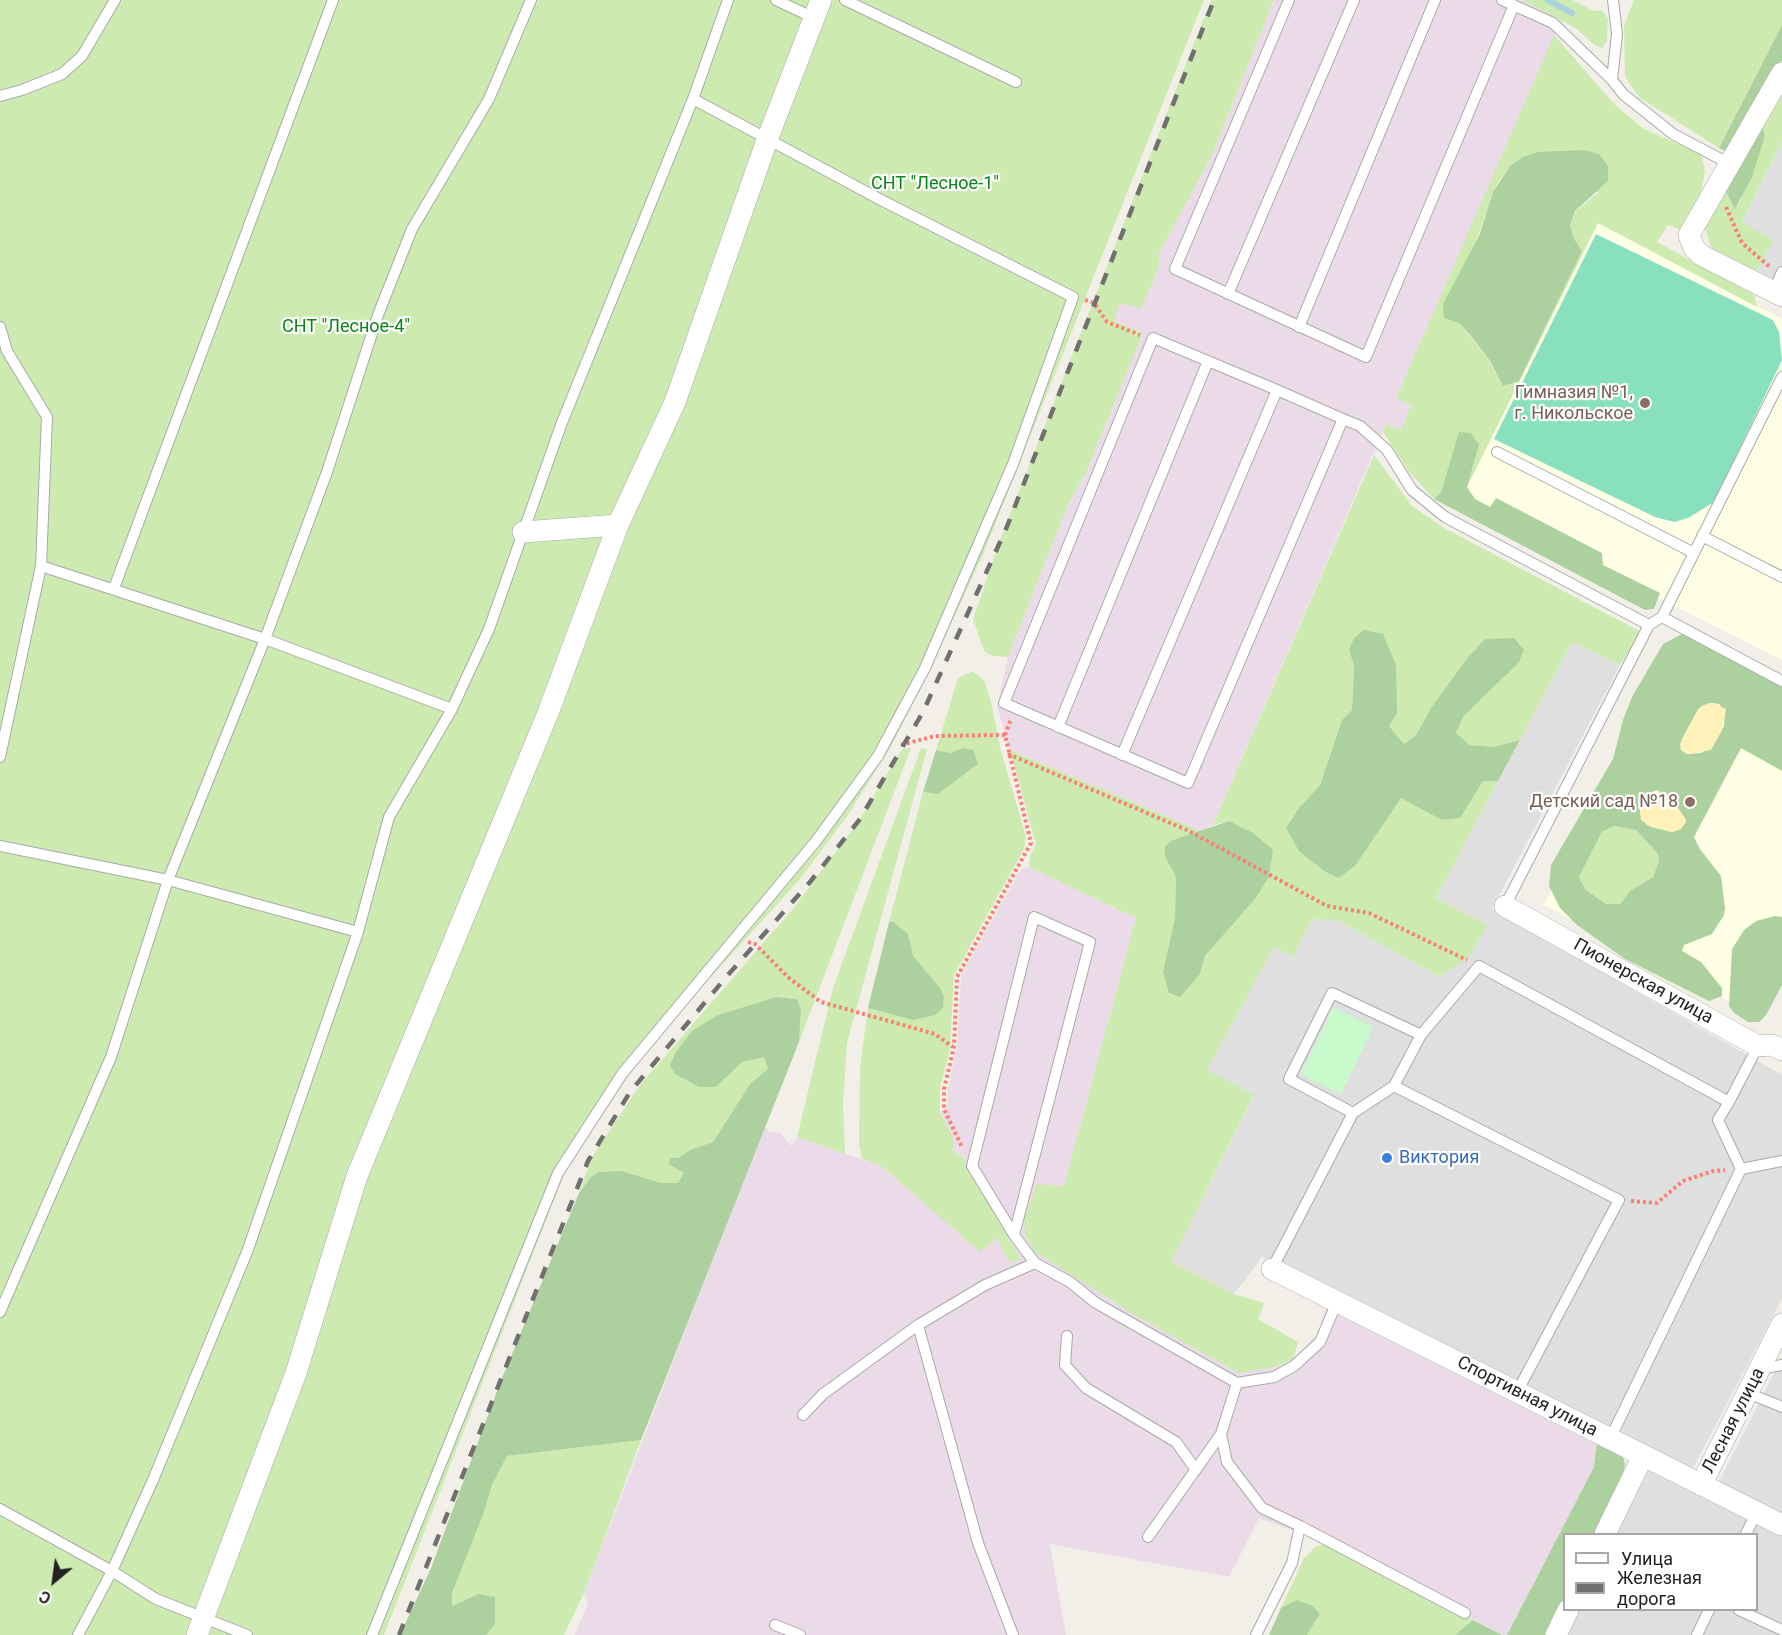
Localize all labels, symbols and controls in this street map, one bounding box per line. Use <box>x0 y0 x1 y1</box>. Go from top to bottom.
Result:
park label: СНТ "Лесное-1" <box>871 173 999 195</box>
park label: СНТ "Лесное-4" <box>282 316 410 338</box>
place label: Гимназия №1, г. Никольское <box>1514 382 1633 424</box>
marker: Гимназия №1, г. Никольское <box>1638 396 1652 410</box>
place label: Детский сад №18 <box>1529 791 1678 813</box>
marker: Детский сад №18 <box>1683 795 1697 809</box>
street label: Пионерская улица <box>1569 935 1717 1029</box>
place label: Виктория <box>1399 1147 1479 1169</box>
marker: Виктория <box>1380 1151 1394 1165</box>
street label: Спортивная улица <box>1453 1352 1601 1442</box>
street label: Лесная улица <box>1698 1365 1770 1477</box>
legend <box>1563 1533 1758 1611</box>
text: Улица <box>1621 1548 1673 1569</box>
north arrow <box>24 1551 84 1611</box>
text: Железная дорога <box>1617 1567 1702 1609</box>
text: С <box>36 1586 54 1608</box>

